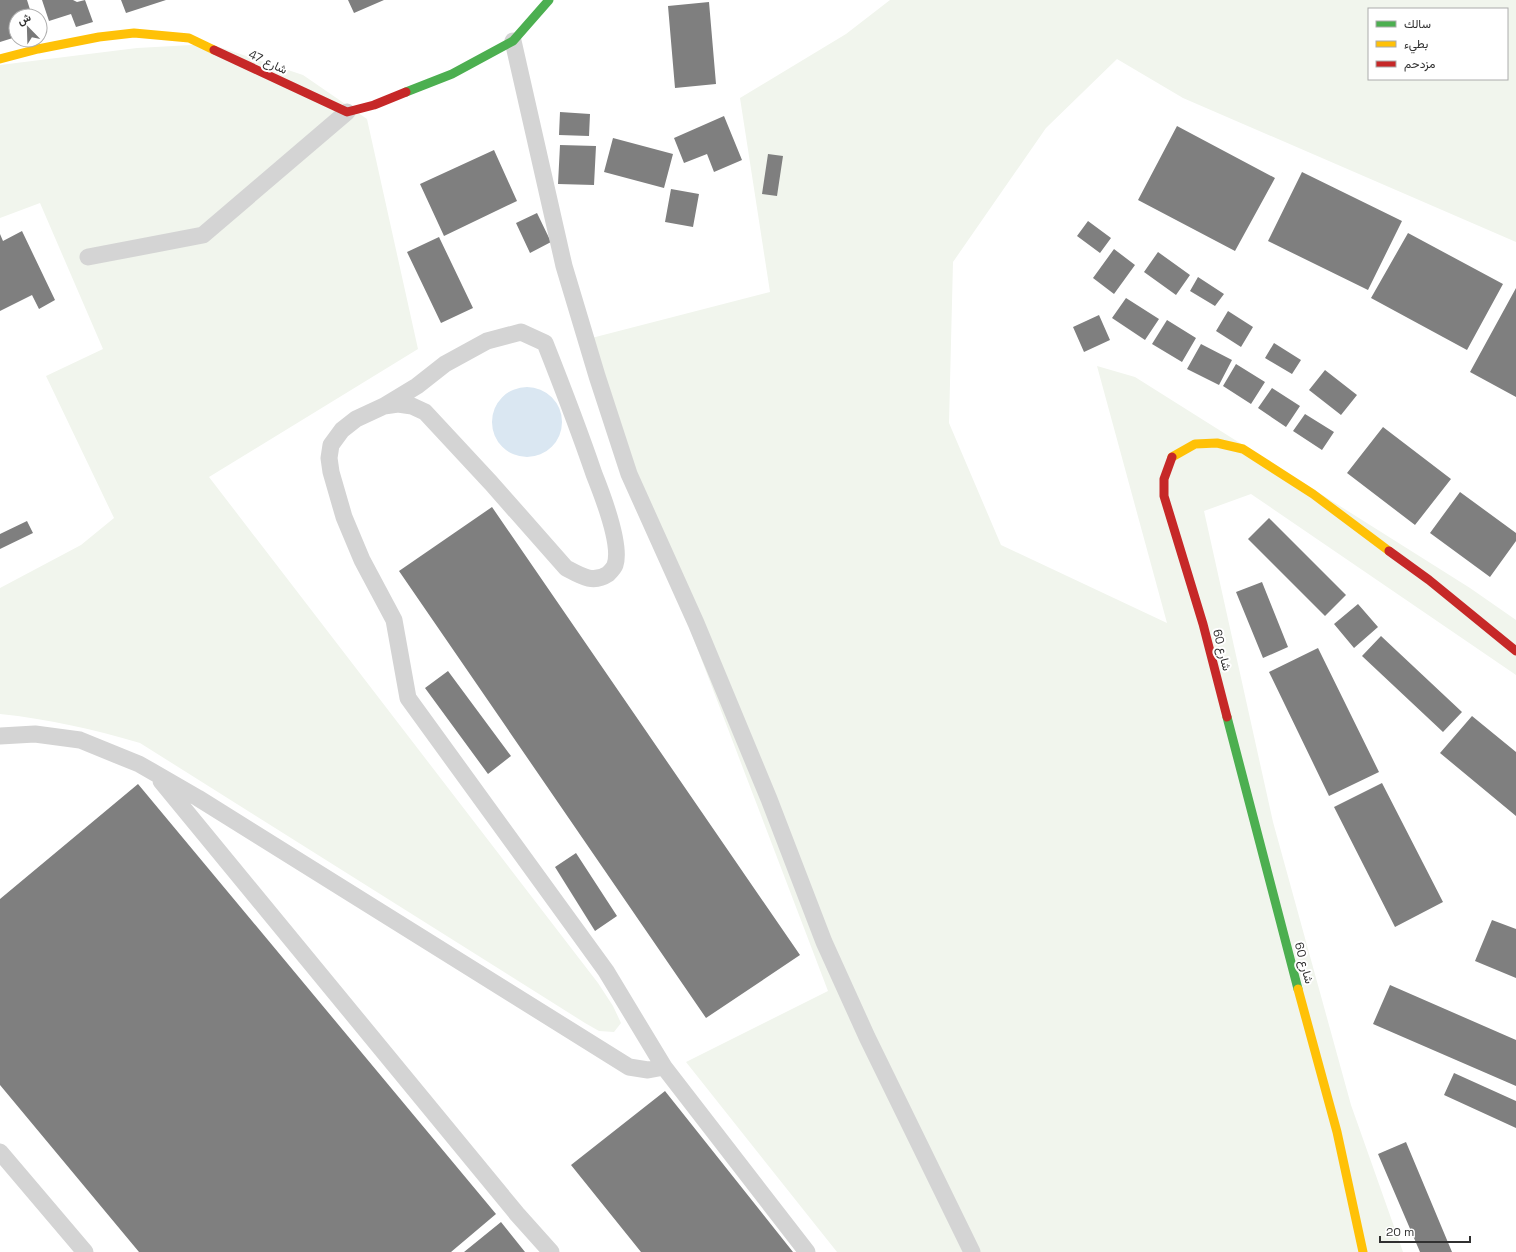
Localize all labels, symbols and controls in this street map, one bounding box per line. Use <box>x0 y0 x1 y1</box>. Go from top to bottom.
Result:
north arrow <box>8 8 48 48</box>
legend <box>1368 8 1508 80</box>
text: ش <box>15 10 33 28</box>
text: سالك <box>1404 16 1431 32</box>
text: بطيء <box>1404 36 1428 54</box>
street label: شارع 47 <box>246 46 290 79</box>
text: مزدحم <box>1404 56 1435 72</box>
street label: شارع 60 <box>1208 628 1235 673</box>
street label: شارع 60 <box>1290 941 1317 986</box>
scale bar <box>1380 1218 1470 1244</box>
text: 20 m <box>1386 1224 1414 1240</box>

